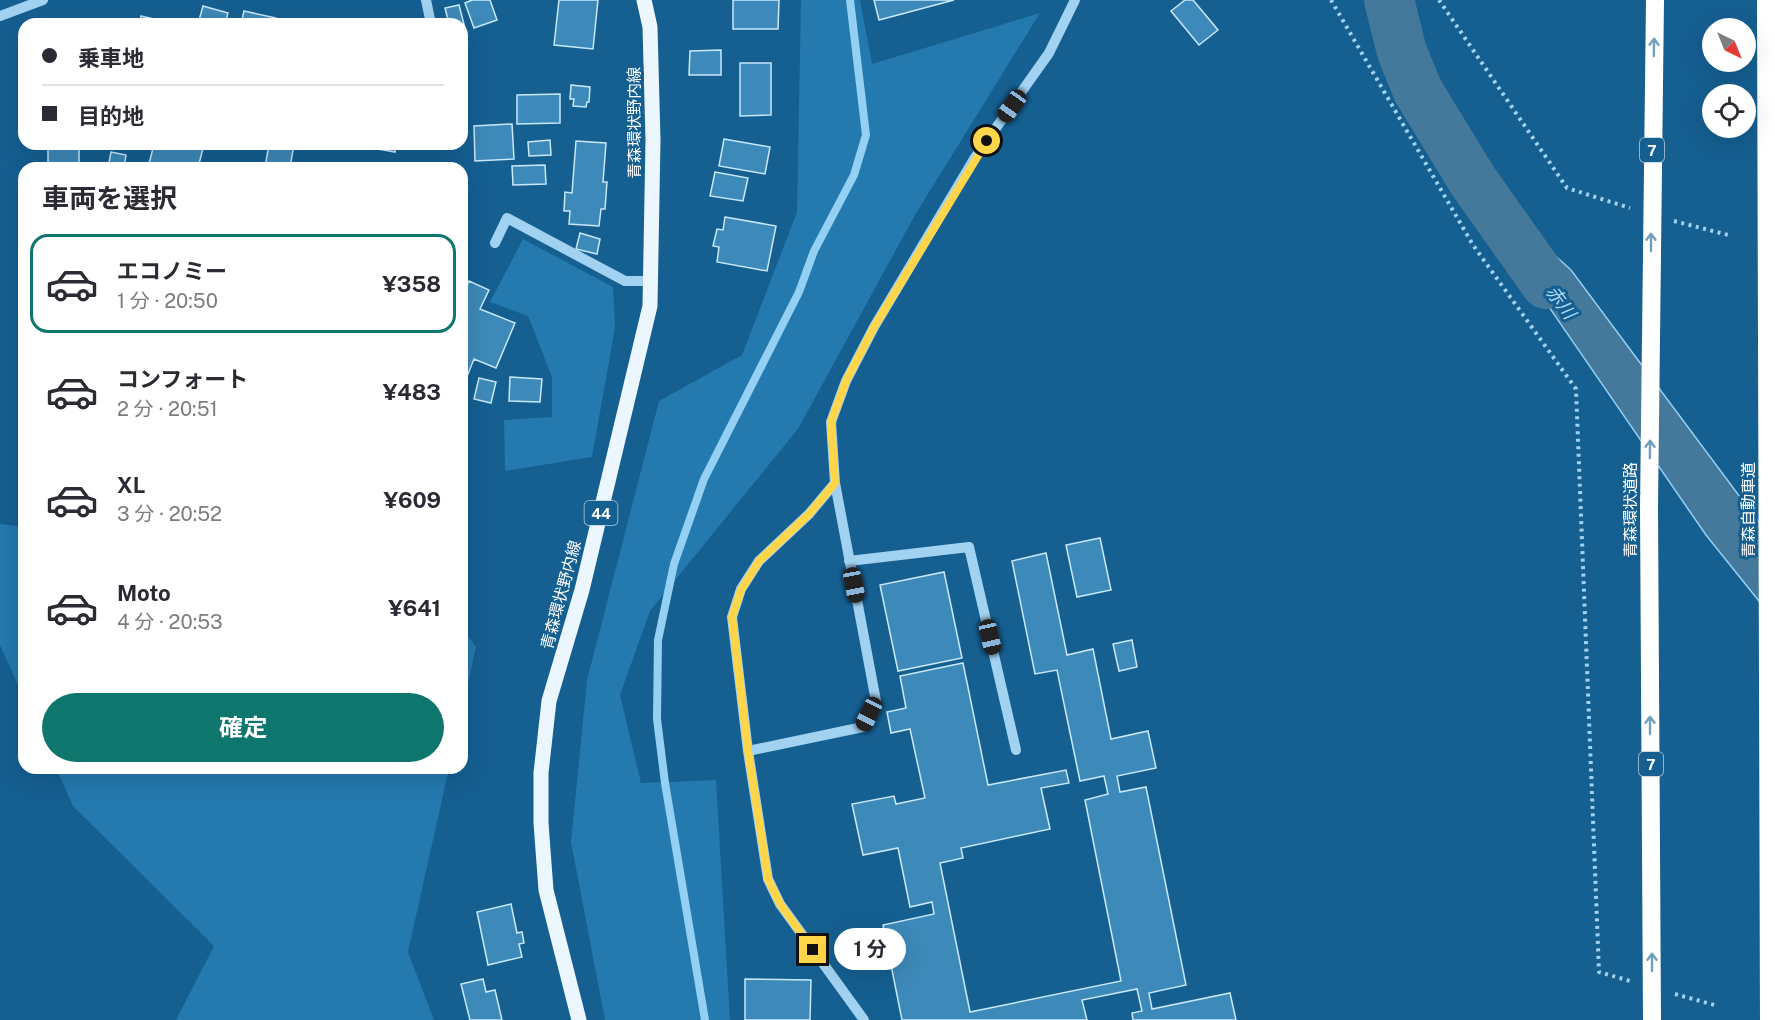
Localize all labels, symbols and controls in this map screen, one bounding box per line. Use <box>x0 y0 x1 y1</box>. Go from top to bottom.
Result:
north arrow <box>1702 18 1756 72</box>
map controls <box>1702 18 1756 138</box>
one-way arrow <box>1648 37 1660 57</box>
text: 乗車地 <box>78 45 144 71</box>
street label: 青森環状野内線 <box>625 67 644 179</box>
button: locate <box>1702 84 1756 138</box>
car <box>994 86 1030 126</box>
text: 目的地 <box>78 103 144 129</box>
route start <box>973 127 1000 154</box>
road number: 7 <box>1640 138 1664 162</box>
text: 車両を選択 <box>42 182 177 214</box>
one-way arrow <box>1645 232 1657 252</box>
icon: car <box>45 257 99 311</box>
text: エコノミー <box>117 258 227 284</box>
text: ¥358 <box>382 271 441 297</box>
water label: 赤川 <box>1542 281 1581 324</box>
text: 1 分 · 20:50 <box>117 289 218 313</box>
icon: car <box>45 365 99 419</box>
text: コンフォート <box>117 366 248 392</box>
text: ¥483 <box>383 379 441 405</box>
text: 2 分 · 20:51 <box>117 397 218 421</box>
one-way arrow <box>1644 439 1656 459</box>
street label: 青森環状道路 <box>1621 462 1640 558</box>
street label: 青森自動車道 <box>1739 462 1758 558</box>
text: XL <box>117 472 145 498</box>
icon: car <box>45 473 99 527</box>
text: ¥609 <box>383 487 441 513</box>
road number: 44 <box>584 501 618 525</box>
text: 3 分 · 20:52 <box>117 502 222 526</box>
street label: 青森環状野内線 <box>537 538 585 652</box>
car <box>842 566 866 604</box>
text: Moto <box>117 580 171 606</box>
icon: car <box>45 581 99 635</box>
text: ¥641 <box>388 595 441 621</box>
text: 4 分 · 20:53 <box>117 610 223 634</box>
car <box>977 617 1003 657</box>
button: 確定 <box>42 693 444 762</box>
car <box>853 694 885 734</box>
one-way arrow <box>1645 715 1656 735</box>
road number: 7 <box>1639 752 1663 776</box>
callout: 1 分 <box>834 929 906 971</box>
route end <box>799 936 826 963</box>
text: 1 分 <box>853 937 887 961</box>
one-way arrow <box>1646 952 1658 972</box>

